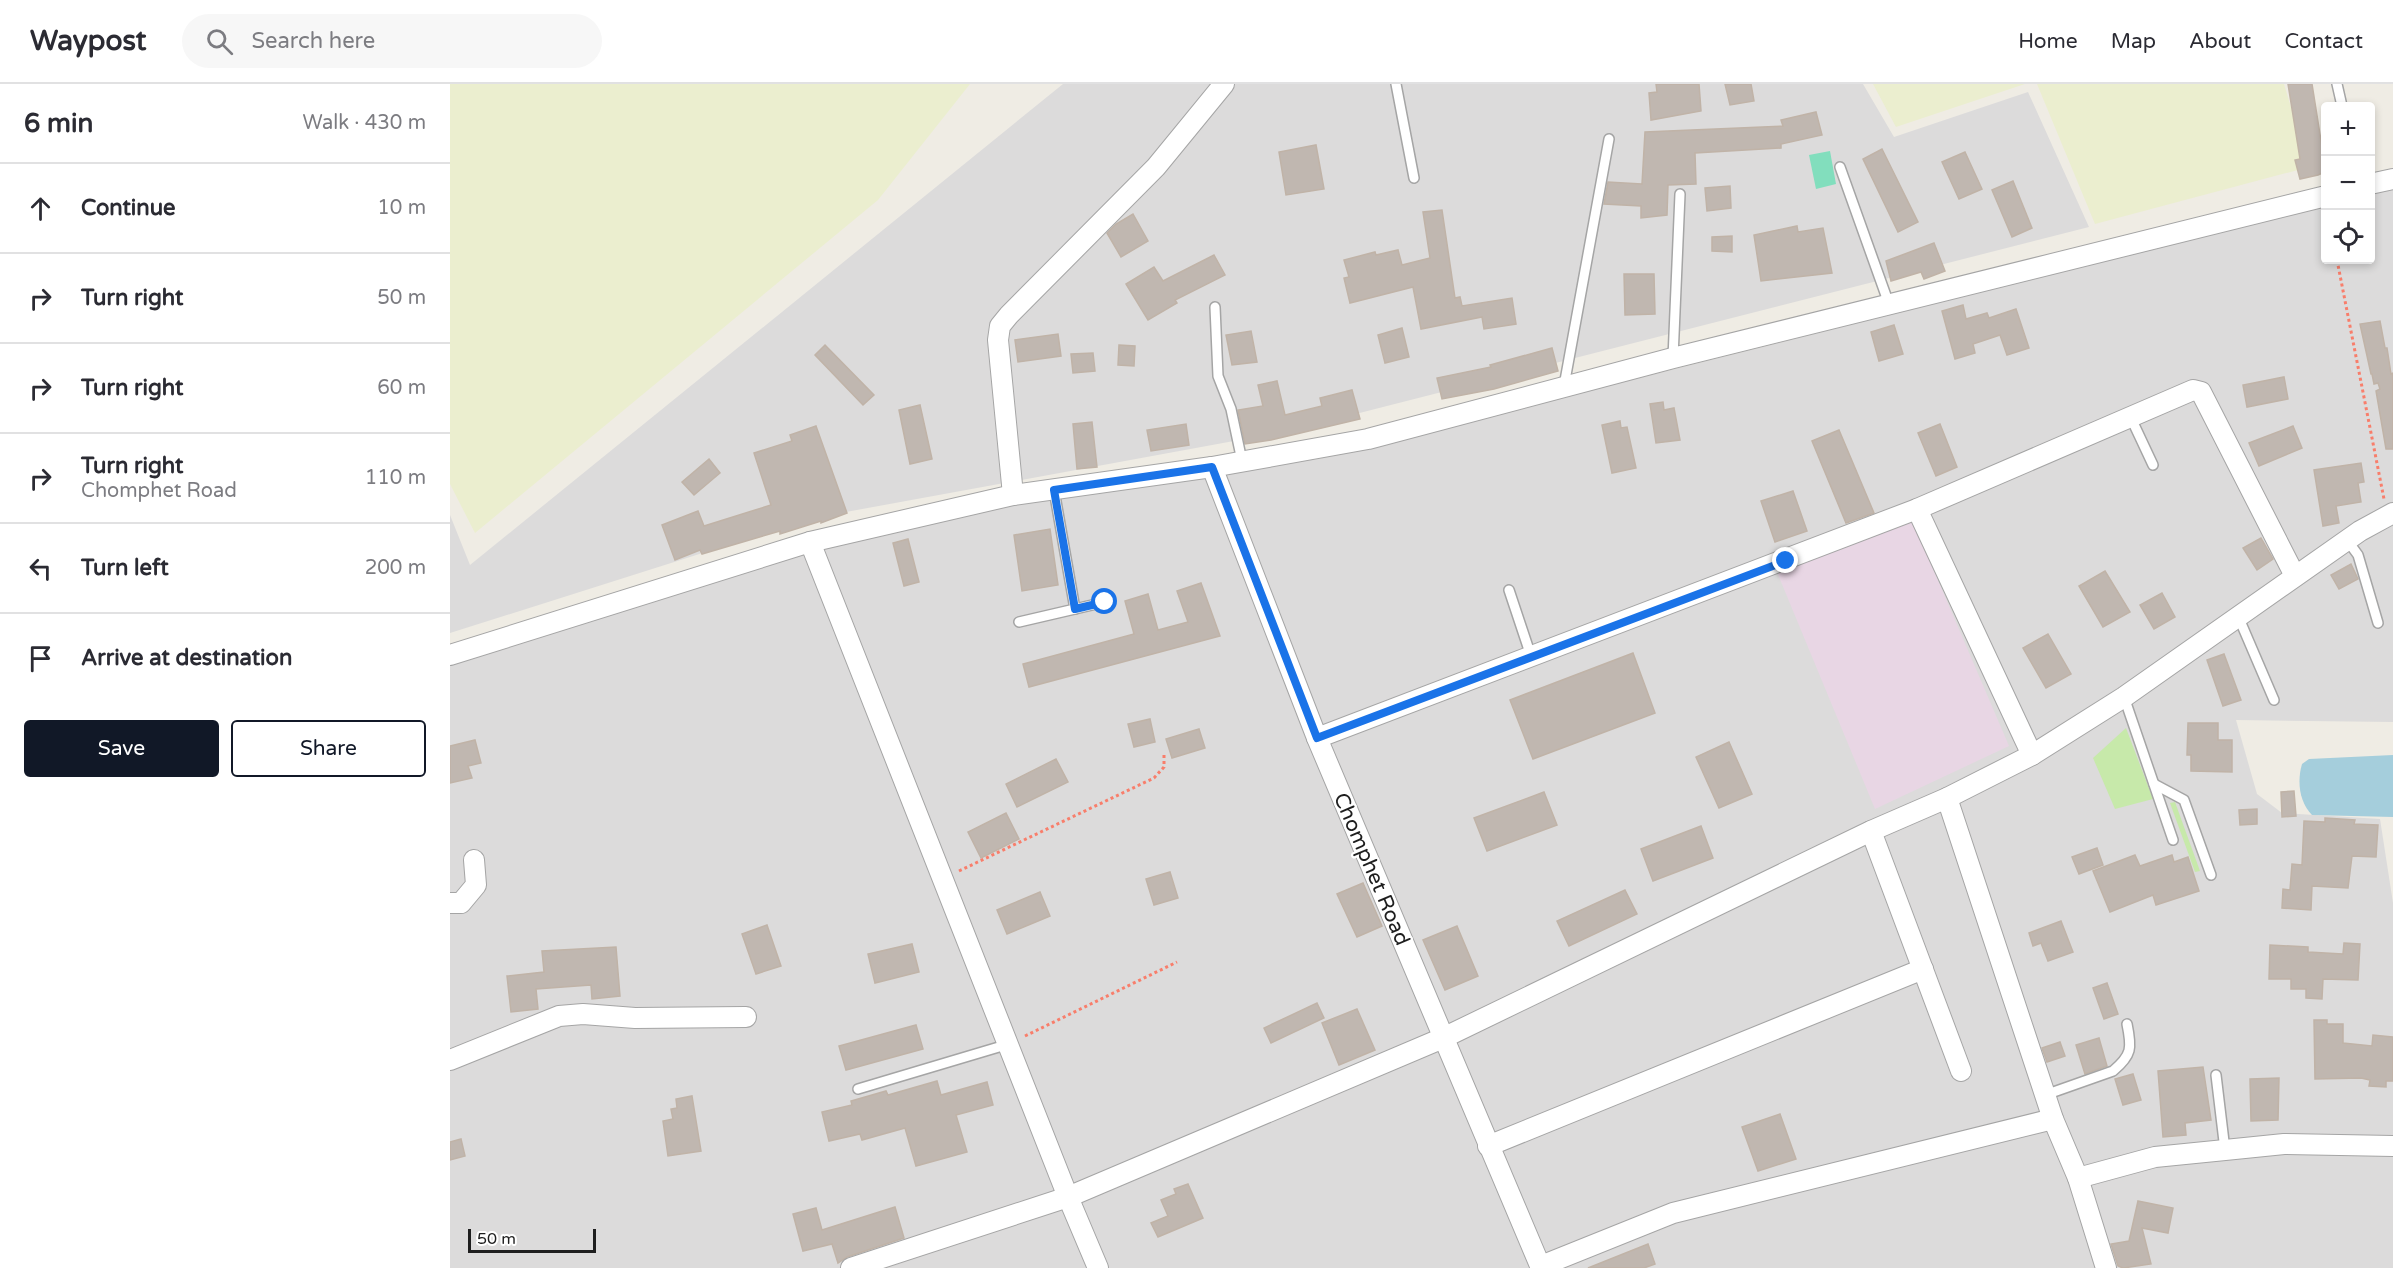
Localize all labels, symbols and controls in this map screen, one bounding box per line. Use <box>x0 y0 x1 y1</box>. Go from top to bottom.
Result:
search box <box>182 14 602 68</box>
text: Waypost <box>30 24 146 58</box>
icon: search <box>203 25 236 58</box>
text: Search here <box>251 28 375 54</box>
text: Home <box>2018 29 2078 54</box>
text: Map <box>2111 29 2156 54</box>
text: About <box>2189 29 2251 54</box>
text: Contact <box>2284 29 2363 54</box>
map controls <box>2321 102 2375 264</box>
button: + <box>2321 102 2375 156</box>
text: 6 min <box>24 108 93 139</box>
text: Walk · 430 m <box>303 111 426 135</box>
button: − <box>2321 156 2375 210</box>
icon: ahead <box>24 192 57 225</box>
text: Continue <box>81 195 176 221</box>
text: 10 m <box>377 196 426 220</box>
button: locate <box>2321 210 2375 264</box>
icon: right <box>24 282 57 315</box>
text: Turn right <box>81 285 183 311</box>
text: 50 m <box>377 286 426 310</box>
icon: right <box>24 372 57 405</box>
text: Turn right <box>81 375 183 401</box>
text: 60 m <box>377 376 426 400</box>
text: Turn right <box>81 453 183 479</box>
icon: right <box>24 462 57 495</box>
text: 110 m <box>365 466 426 490</box>
text: Chomphet Road <box>81 479 237 503</box>
route end <box>1772 547 1798 573</box>
icon: left <box>24 552 57 585</box>
text: Turn left <box>81 555 169 581</box>
text: 200 m <box>365 556 426 580</box>
route start <box>1091 588 1117 614</box>
icon: arrive <box>24 642 57 675</box>
text: Arrive at destination <box>81 645 292 671</box>
button: Save <box>24 720 219 777</box>
button: Share <box>231 720 426 777</box>
street label: Chomphet Road <box>1328 789 1415 949</box>
scale bar <box>468 1226 596 1254</box>
text: 50 m <box>477 1229 516 1249</box>

